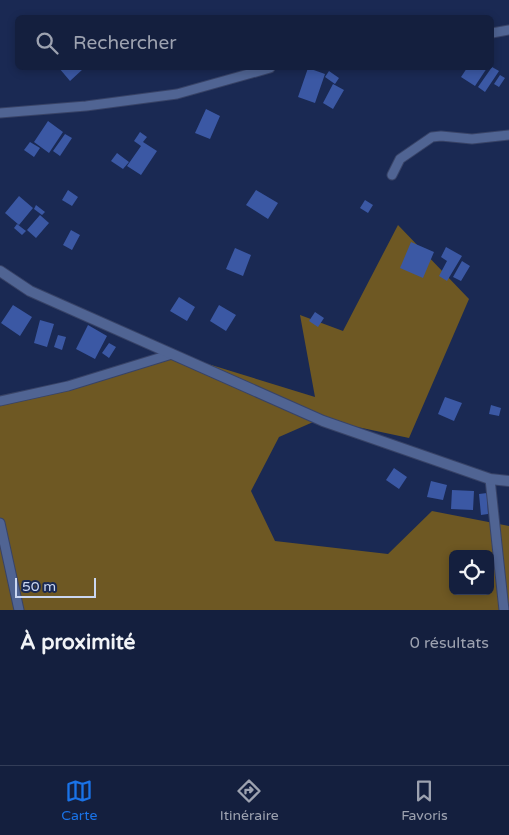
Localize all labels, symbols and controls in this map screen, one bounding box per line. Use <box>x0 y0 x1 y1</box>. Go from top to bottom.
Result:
search box <box>15 15 494 70</box>
icon: search <box>33 29 61 57</box>
text: Rechercher <box>73 32 176 54</box>
map controls <box>449 550 494 595</box>
button: locate <box>449 550 494 595</box>
scale bar <box>15 575 96 598</box>
text: 50 m <box>22 578 56 595</box>
text: À proximité <box>20 630 135 655</box>
text: 0 résultats <box>410 633 489 653</box>
tab: Carte <box>61 777 97 824</box>
tab: Itinéraire <box>220 777 279 824</box>
tab: Favoris <box>401 777 448 824</box>

